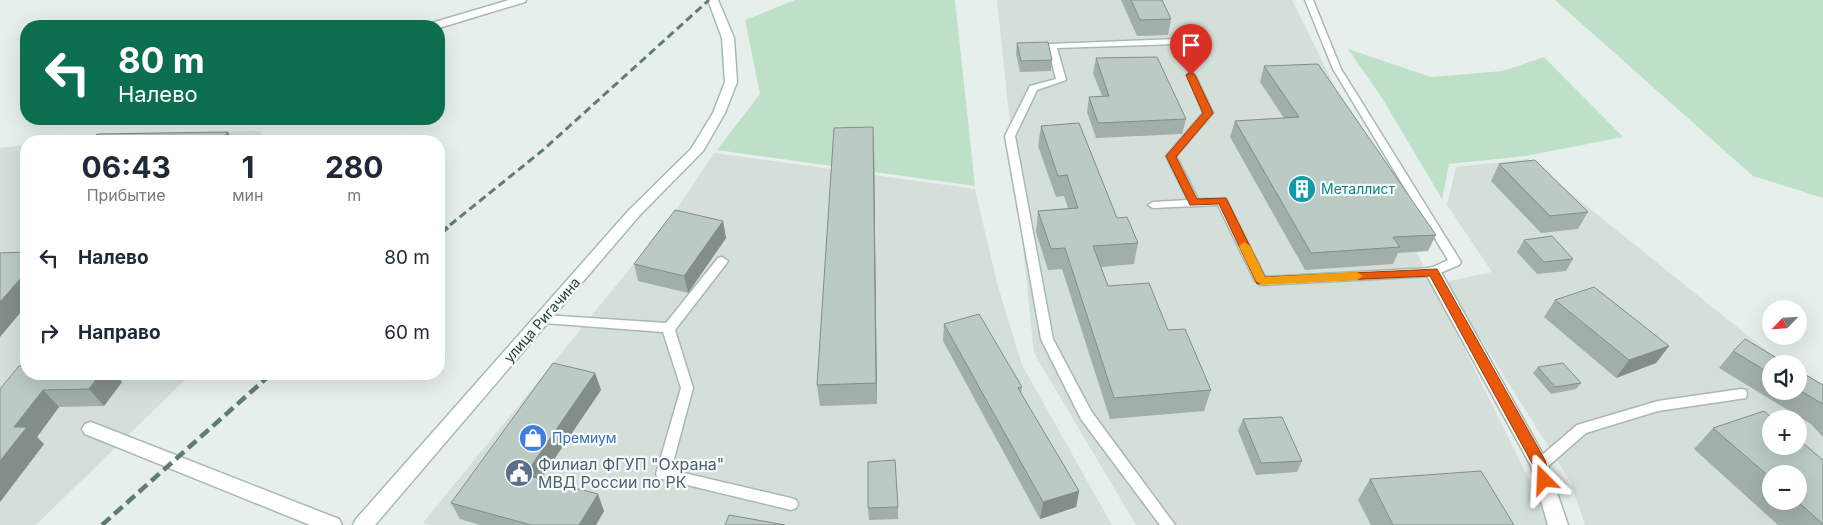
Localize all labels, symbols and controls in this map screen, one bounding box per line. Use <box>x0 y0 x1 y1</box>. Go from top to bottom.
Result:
pin <box>1170 24 1212 75</box>
icon: arrive <box>1177 31 1205 59</box>
text: 80 m <box>118 39 205 81</box>
icon: left <box>35 40 100 105</box>
text: Налево <box>118 81 198 107</box>
text: 06:43 <box>81 149 171 185</box>
text: 1 <box>241 149 254 185</box>
text: 280 <box>325 149 384 185</box>
building icon: Металлист <box>1287 174 1317 204</box>
place label: Металлист <box>1321 180 1396 197</box>
text: Прибытие <box>87 185 166 205</box>
text: мин <box>232 185 263 205</box>
text: m <box>347 185 361 205</box>
icon: left <box>35 244 63 272</box>
text: Налево <box>78 246 149 269</box>
text: 80 m <box>384 246 430 269</box>
street label: улица Ригачина <box>500 274 583 366</box>
north arrow <box>1762 300 1808 345</box>
map controls <box>1762 300 1807 510</box>
icon: right <box>35 319 63 347</box>
text: Направо <box>78 321 161 344</box>
text: 60 m <box>384 321 430 344</box>
button: sound <box>1762 355 1807 400</box>
button: + <box>1762 410 1807 455</box>
shop icon: Премиум <box>518 423 548 453</box>
place label: Премиум <box>552 429 617 446</box>
position arrow <box>1517 453 1569 505</box>
place label: Филиал ФГУП "Охрана" МВД России по РК <box>538 454 724 492</box>
public building icon: Филиал ФГУП "Охрана" МВД России по РК <box>504 458 534 488</box>
button: − <box>1762 465 1807 510</box>

